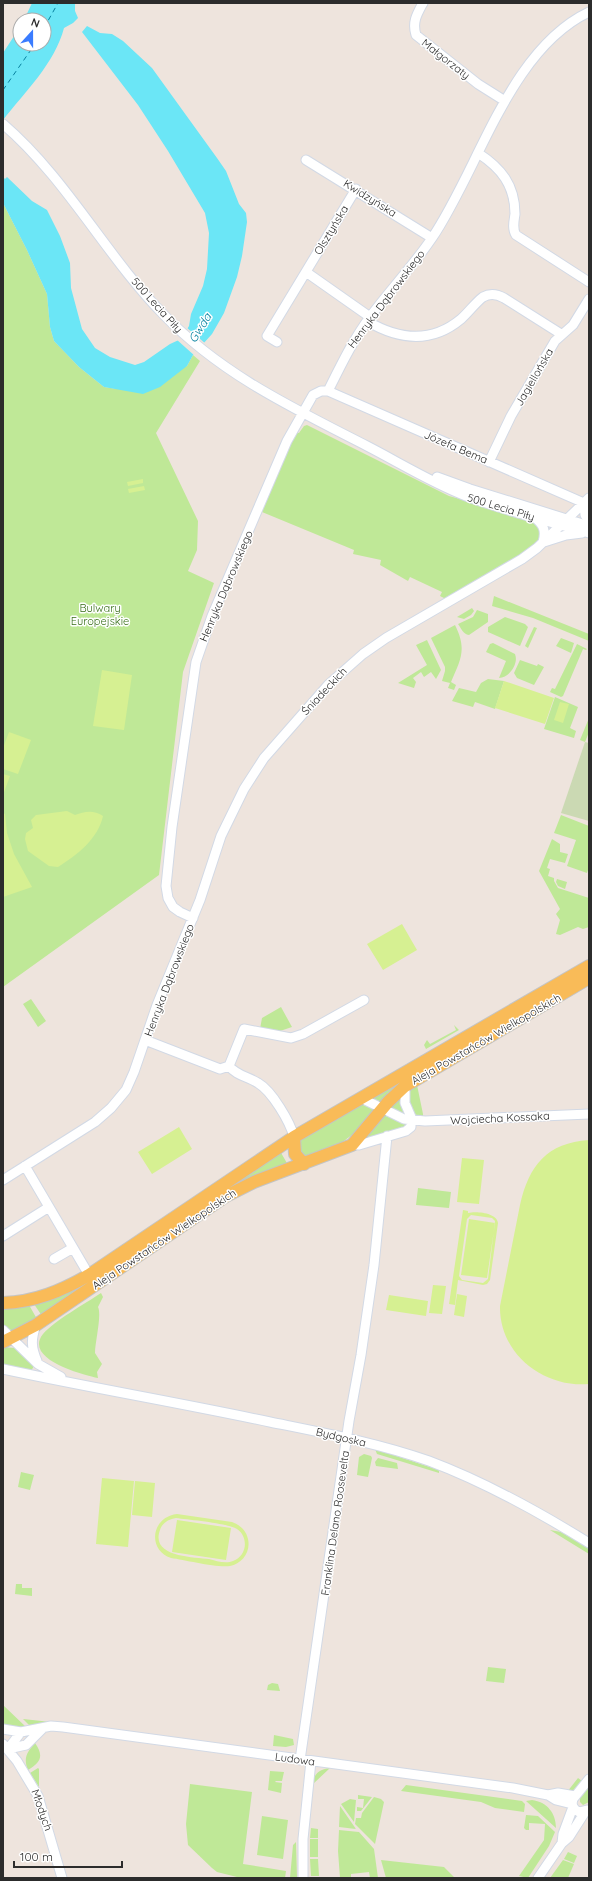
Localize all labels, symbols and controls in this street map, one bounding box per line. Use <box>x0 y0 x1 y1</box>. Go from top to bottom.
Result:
north arrow <box>12 12 52 52</box>
text: N <box>29 15 42 31</box>
street label: Małgorzaty <box>419 36 473 82</box>
street label: Kwidzyńska <box>341 176 399 220</box>
street label: Olsztyńska <box>311 203 351 257</box>
street label: Henryka Dąbrowskiego <box>344 247 428 351</box>
street label: 500 Lecia Piły <box>129 274 185 336</box>
water label: Gwda <box>185 310 215 345</box>
street label: Jagiellońska <box>512 346 556 408</box>
street label: Józefa Bema <box>422 427 490 467</box>
street label: 500 Lecia Piły <box>466 490 536 524</box>
street label: Henryka Dąbrowskiego <box>196 528 256 644</box>
park label: Bulwary Europejskie <box>71 601 129 628</box>
street label: Śniadeckich <box>298 664 350 718</box>
street label: Henryka Dąbrowskiego <box>141 921 197 1038</box>
street label: Aleja Powstańców Wielkopolskich <box>409 990 563 1088</box>
street label: Wojciecha Kossaka <box>450 1108 550 1128</box>
street label: Aleja Powstańców Wielkopolskich <box>89 1186 239 1292</box>
street label: Bydgoska <box>315 1424 367 1450</box>
street label: Franklina Delano Roosevelta <box>318 1450 352 1596</box>
street label: Ludowa <box>274 1749 316 1769</box>
street label: Młodych <box>28 1787 56 1833</box>
scale bar <box>14 1843 122 1869</box>
text: 100 m <box>20 1849 53 1864</box>

